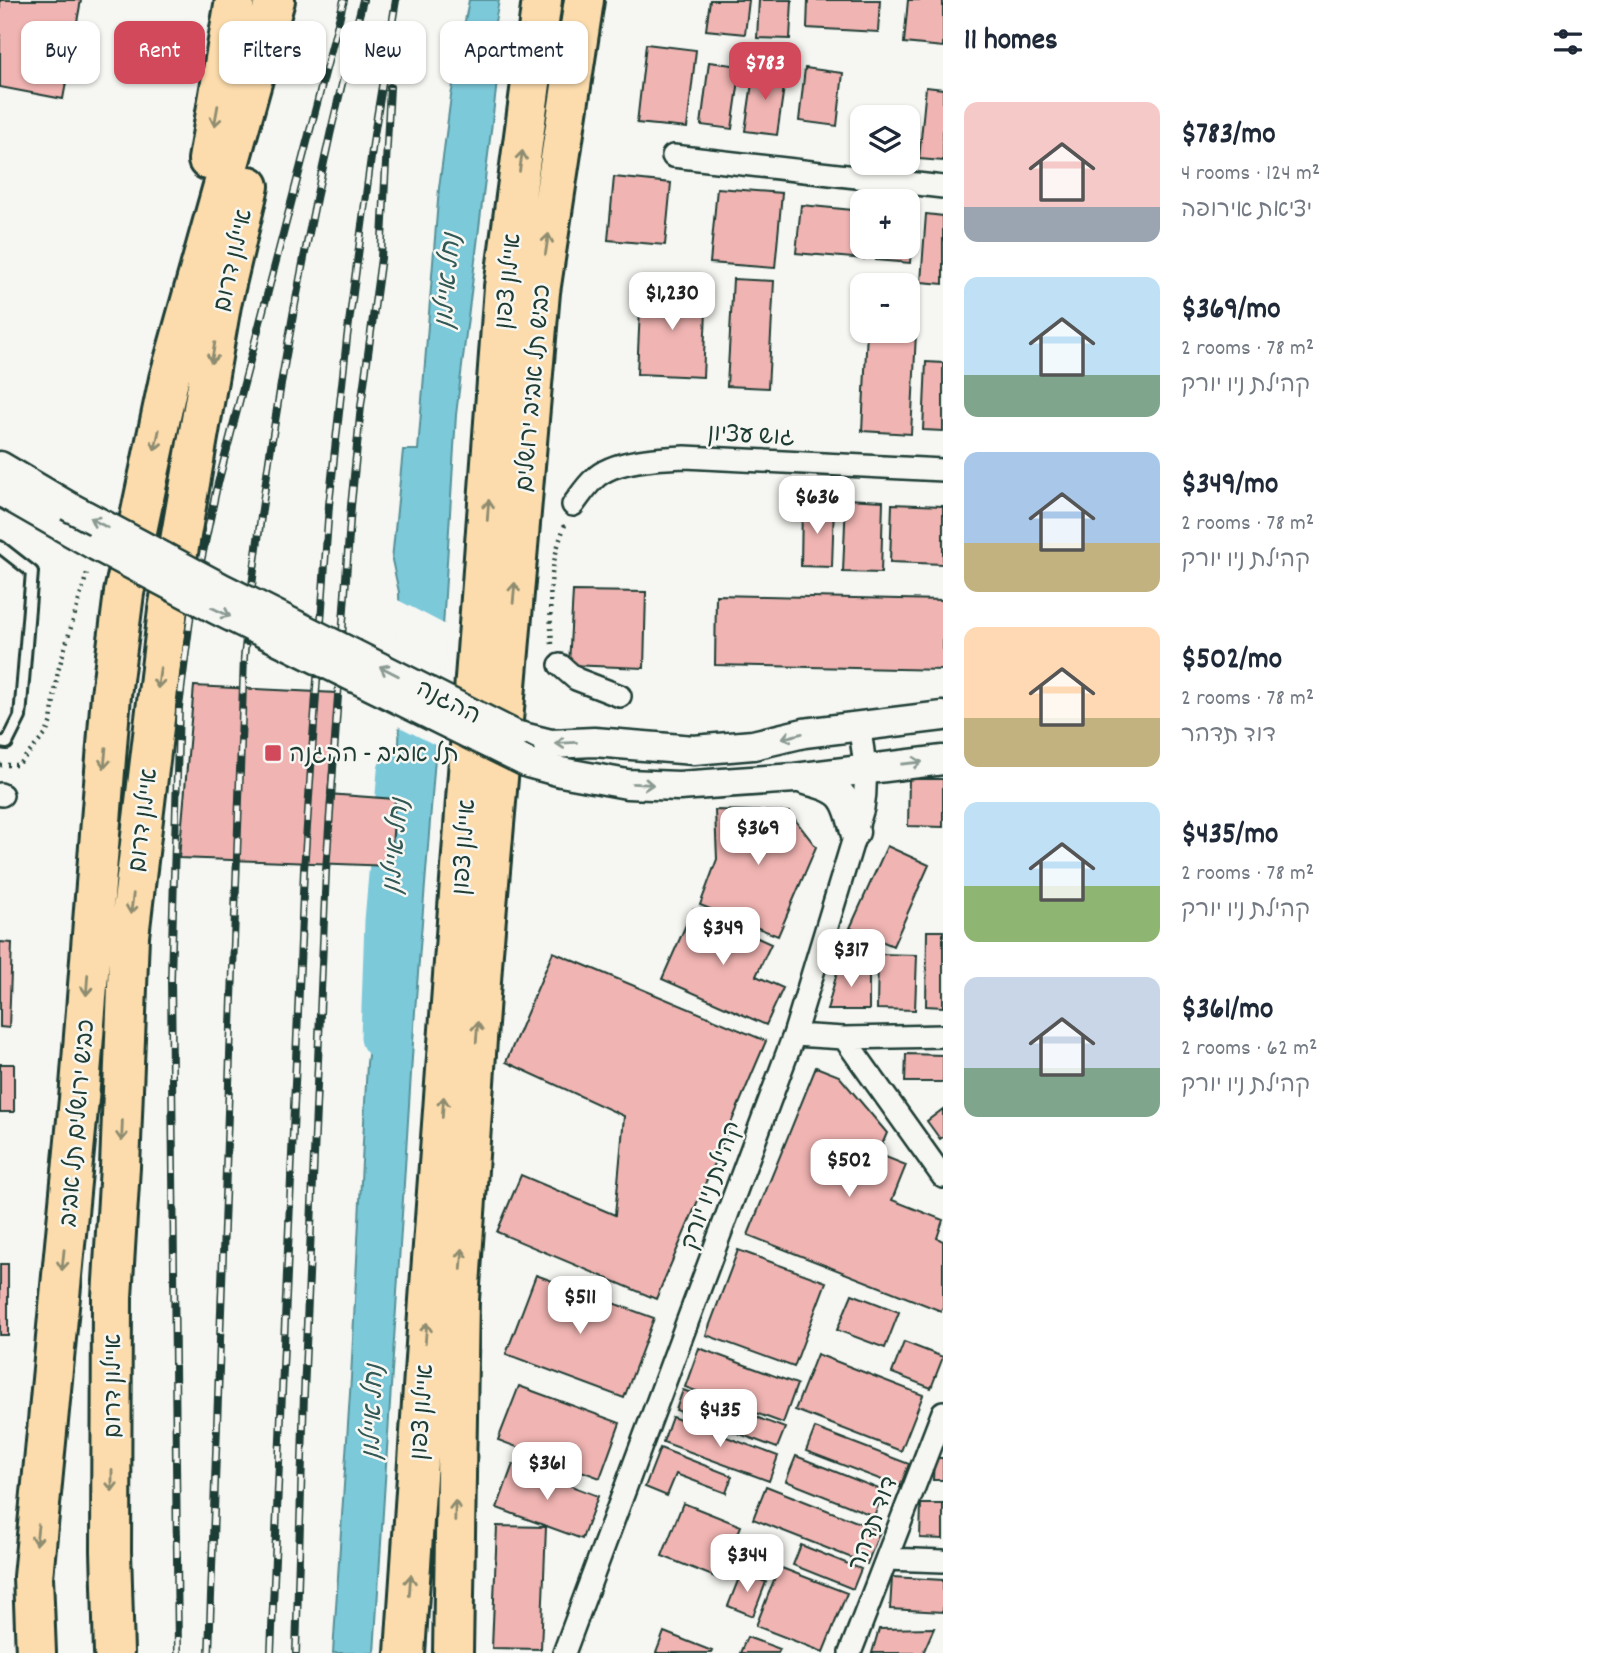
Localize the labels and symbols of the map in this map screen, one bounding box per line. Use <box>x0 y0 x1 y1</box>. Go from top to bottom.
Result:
pin: $783 <box>724 42 806 102</box>
one-way arrow <box>208 104 222 126</box>
one-way arrow <box>515 150 528 173</box>
street label: איילון דרום <box>207 206 263 315</box>
water label: נחל איילון <box>427 231 472 330</box>
street label: איילון צפון <box>488 232 532 331</box>
one-way arrow <box>541 233 554 256</box>
pin: $1,230 <box>615 272 729 332</box>
street label: כביש תל אביב ירושלים <box>509 283 561 493</box>
one-way arrow <box>206 341 219 364</box>
street label: גוש עציון <box>706 418 796 456</box>
one-way arrow <box>149 428 163 451</box>
pin: $636 <box>776 476 858 536</box>
one-way arrow <box>482 499 495 521</box>
one-way arrow <box>89 515 110 529</box>
one-way arrow <box>508 582 521 604</box>
one-way arrow <box>210 605 231 619</box>
one-way arrow <box>379 664 399 678</box>
one-way arrow <box>153 666 166 689</box>
street label: ההגנה <box>409 673 486 734</box>
one-way arrow <box>781 730 804 743</box>
one-way arrow <box>555 737 578 750</box>
place label: תל אביב - ההגנה <box>289 739 459 773</box>
marker: תל אביב - ההגנה <box>263 743 283 763</box>
one-way arrow <box>99 746 112 769</box>
one-way arrow <box>900 757 923 770</box>
street label: איילון דרום <box>122 766 168 874</box>
one-way arrow <box>632 778 655 791</box>
water label: נחל איילון <box>375 796 420 895</box>
street label: איילון צפון <box>446 798 486 896</box>
pin: $369 <box>717 808 799 867</box>
one-way arrow <box>126 892 139 915</box>
pin: $349 <box>682 908 764 967</box>
pin: $317 <box>810 930 892 989</box>
one-way arrow <box>80 973 93 995</box>
street label: כביש ירושלים תל אביב <box>53 1018 105 1228</box>
one-way arrow <box>471 1021 484 1044</box>
one-way arrow <box>437 1096 450 1118</box>
street label: קהילת ניו יורק <box>674 1117 752 1255</box>
one-way arrow <box>115 1119 128 1142</box>
pin: $502 <box>808 1140 890 1199</box>
one-way arrow <box>57 1248 70 1271</box>
one-way arrow <box>456 1249 469 1271</box>
pin: $511 <box>539 1276 621 1336</box>
one-way arrow <box>420 1322 433 1345</box>
street label: איילון דרום <box>98 1334 132 1438</box>
water label: נחל איילון <box>354 1362 395 1460</box>
street label: איילון צפון <box>404 1363 444 1461</box>
pin: $435 <box>679 1390 761 1449</box>
pin: $361 <box>506 1442 588 1502</box>
one-way arrow <box>105 1469 119 1492</box>
street label: דוד תדהר <box>841 1472 908 1576</box>
one-way arrow <box>449 1500 462 1523</box>
one-way arrow <box>30 1523 43 1546</box>
pin: $344 <box>706 1534 788 1594</box>
one-way arrow <box>404 1574 417 1597</box>

